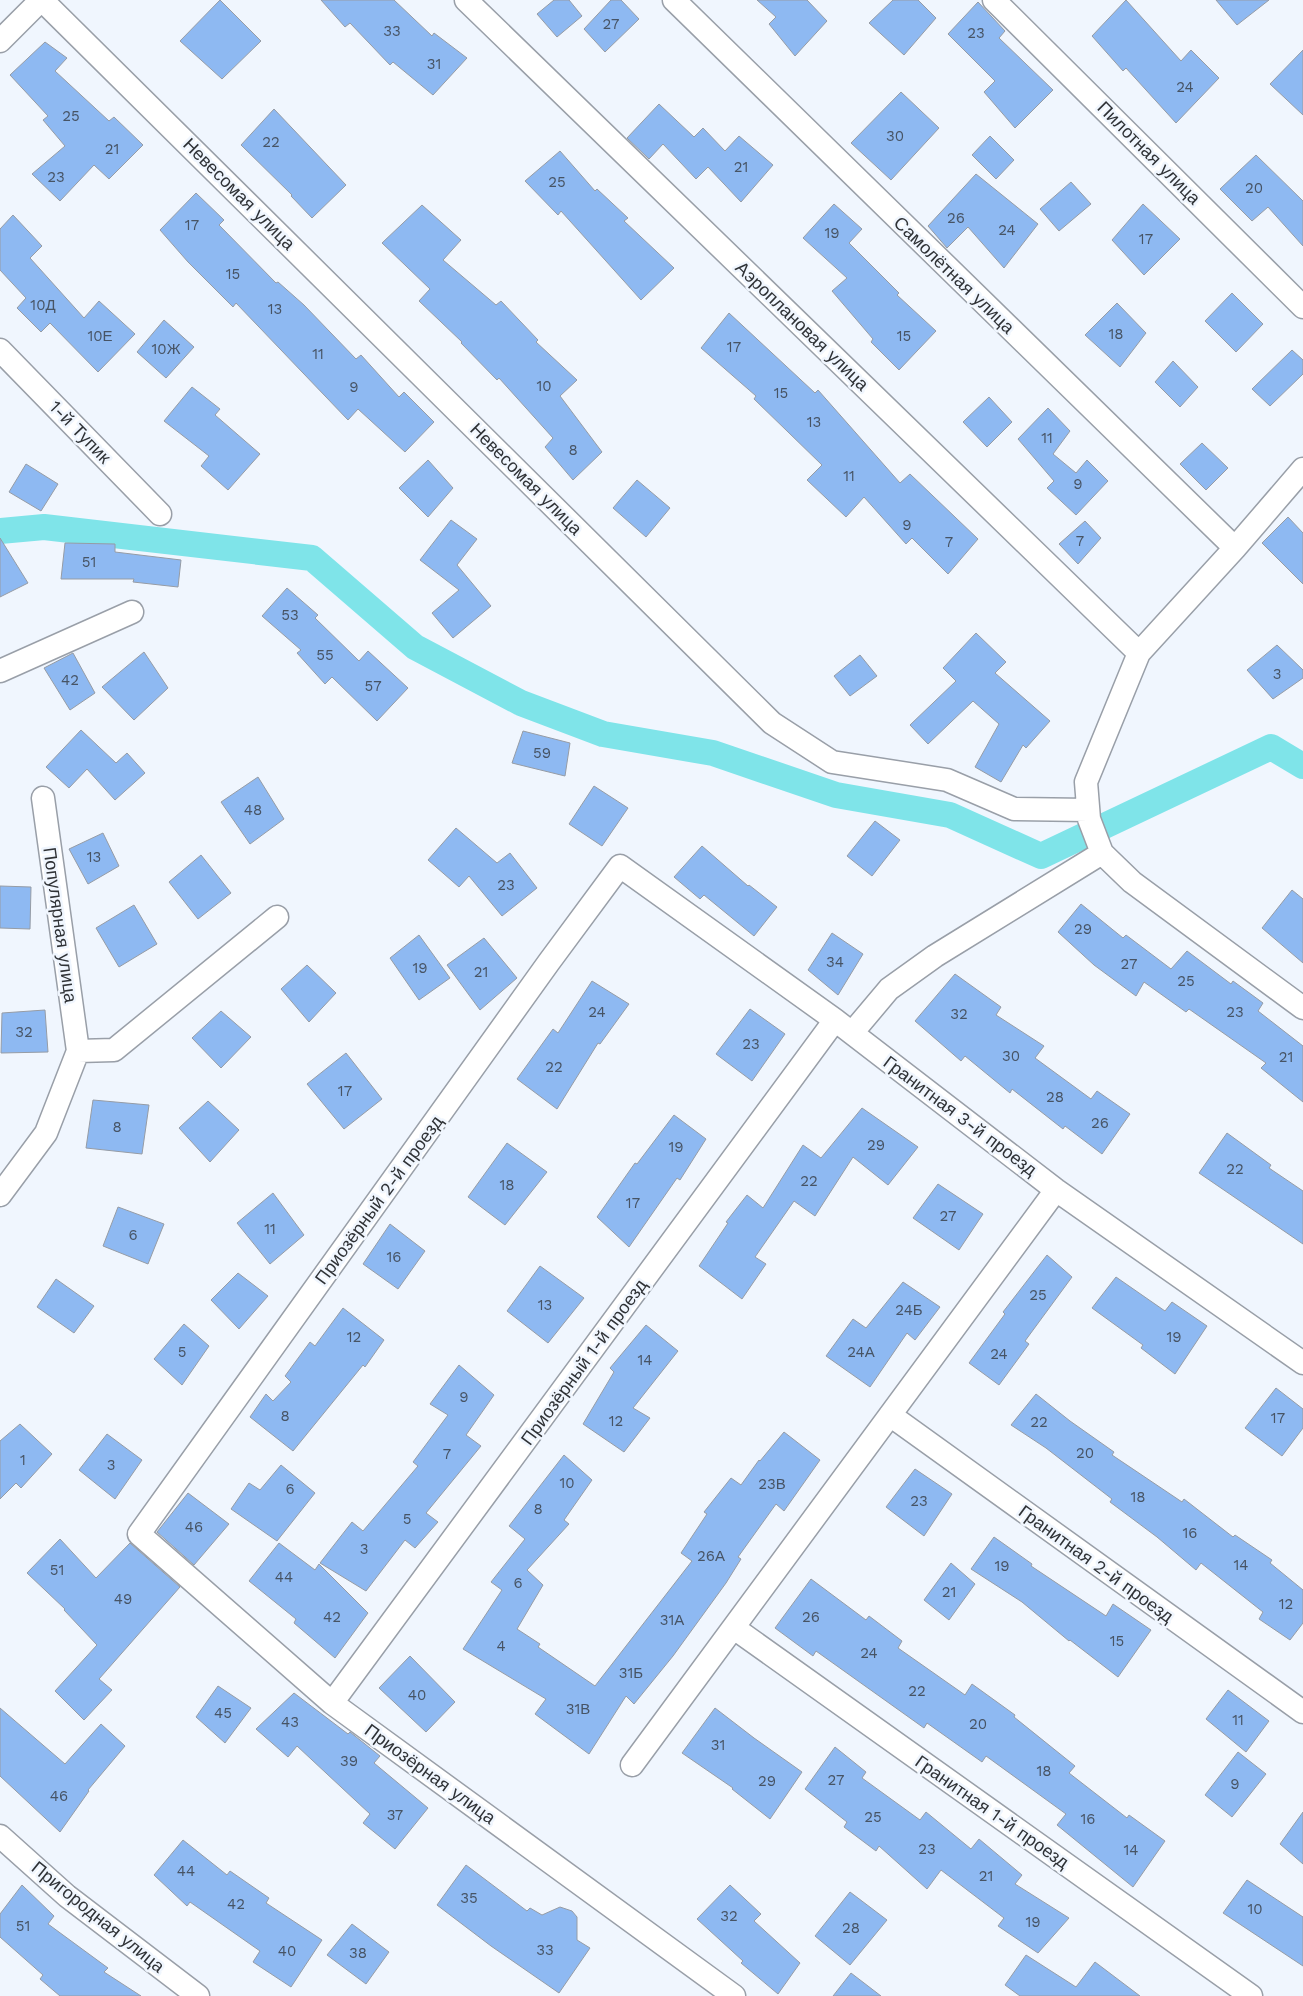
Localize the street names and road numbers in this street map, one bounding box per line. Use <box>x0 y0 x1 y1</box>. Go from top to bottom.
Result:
street label: Пилотная улица <box>1094 97 1206 209</box>
street label: Невесомая улица <box>179 133 300 255</box>
street label: Самолётная улица <box>890 212 1020 338</box>
street label: Аэроплановая улица <box>732 257 874 395</box>
street label: 1-й Тупик <box>45 396 115 467</box>
street label: Невесомая улица <box>466 418 587 540</box>
street label: Популярная улица <box>39 846 82 1005</box>
street label: Гранитная 3-й проезд <box>880 1051 1041 1180</box>
street label: Приозёрный 2-й проезд <box>310 1111 447 1288</box>
street label: Приозёрный 1-й проезд <box>516 1274 651 1449</box>
street label: Гранитная 2-й проезд <box>1015 1500 1178 1627</box>
street label: Приозёрная улица <box>361 1719 501 1829</box>
street label: Гранитная 1-й проезд <box>911 1751 1074 1873</box>
street label: Пригородная улица <box>28 1857 170 1977</box>

